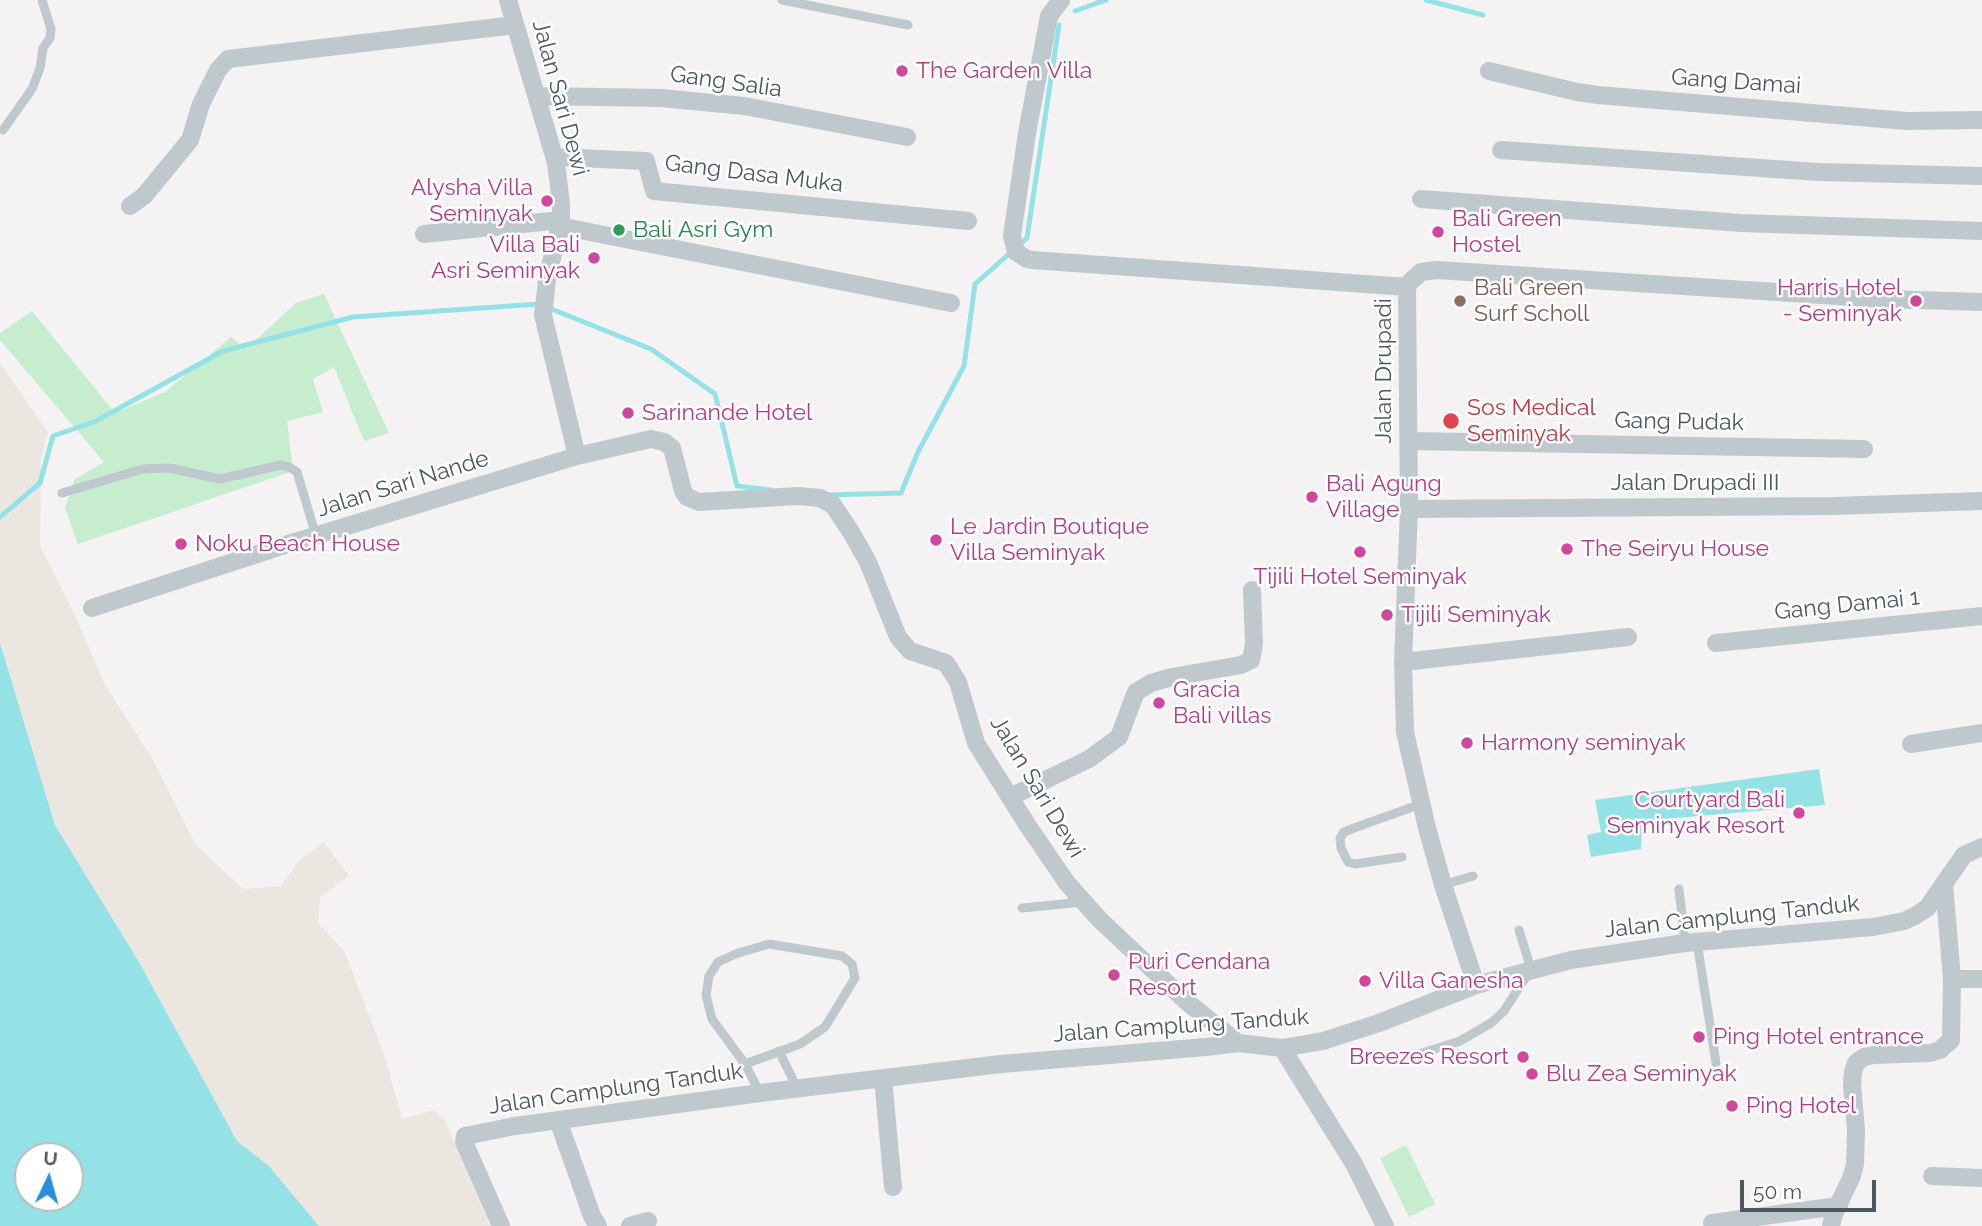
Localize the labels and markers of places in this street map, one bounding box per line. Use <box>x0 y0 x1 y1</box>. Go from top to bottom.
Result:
place label: The Garden Villa <box>916 57 1092 85</box>
marker: The Garden Villa <box>894 63 910 79</box>
place label: Alysha Villa Seminyak <box>411 174 533 228</box>
marker: Alysha Villa Seminyak <box>539 193 555 209</box>
place label: Bali Green Hostel <box>1452 205 1562 259</box>
place label: Bali Asri Gym <box>633 216 773 244</box>
marker: Bali Asri Gym <box>611 222 627 238</box>
marker: Bali Green Hostel <box>1430 224 1446 240</box>
place label: Villa Bali Asri Seminyak <box>431 231 580 285</box>
marker: Villa Bali Asri Seminyak <box>586 250 602 266</box>
place label: Bali Green Surf Scholl <box>1474 274 1589 328</box>
place label: Harris Hotel - Seminyak <box>1777 274 1902 328</box>
marker: Bali Green Surf Scholl <box>1452 293 1468 309</box>
marker: Harris Hotel - Seminyak <box>1908 293 1924 309</box>
place label: Sos Medical Seminyak <box>1467 394 1596 448</box>
place label: Sarinande Hotel <box>642 399 812 427</box>
marker: Sarinande Hotel <box>620 405 636 421</box>
marker: Sos Medical Seminyak <box>1441 411 1461 431</box>
place label: Bali Agung Village <box>1326 470 1442 524</box>
marker: Bali Agung Village <box>1304 489 1320 505</box>
place label: Le Jardin Boutique Villa Seminyak <box>950 513 1149 567</box>
place label: Noku Beach House <box>195 530 400 558</box>
marker: Le Jardin Boutique Villa Seminyak <box>928 532 944 548</box>
place label: The Seiryu House <box>1581 535 1769 563</box>
marker: Noku Beach House <box>173 536 189 552</box>
marker: The Seiryu House <box>1559 541 1575 557</box>
marker: Tijili Hotel Seminyak <box>1352 544 1368 560</box>
place label: Tijili Hotel Seminyak <box>1253 563 1467 591</box>
place label: Tijili Seminyak <box>1401 601 1551 629</box>
marker: Tijili Seminyak <box>1379 607 1395 623</box>
place label: Gracia Bali villas <box>1173 676 1271 730</box>
marker: Gracia Bali villas <box>1151 695 1167 711</box>
place label: Harmony seminyak <box>1481 729 1686 757</box>
marker: Harmony seminyak <box>1459 735 1475 751</box>
place label: Courtyard Bali Seminyak Resort <box>1607 786 1785 840</box>
marker: Courtyard Bali Seminyak Resort <box>1791 805 1807 821</box>
place label: Puri Cendana Resort <box>1128 948 1270 1002</box>
marker: Puri Cendana Resort <box>1106 967 1122 983</box>
place label: Villa Ganesha <box>1379 967 1524 995</box>
marker: Villa Ganesha <box>1357 973 1373 989</box>
place label: Ping Hotel entrance <box>1713 1023 1924 1051</box>
marker: Ping Hotel entrance <box>1691 1029 1707 1045</box>
place label: Breezes Resort <box>1349 1043 1509 1071</box>
marker: Breezes Resort <box>1515 1049 1531 1065</box>
place label: Blu Zea Seminyak <box>1546 1060 1737 1088</box>
marker: Blu Zea Seminyak <box>1524 1066 1540 1082</box>
place label: Ping Hotel <box>1746 1092 1856 1120</box>
marker: Ping Hotel <box>1724 1098 1740 1114</box>

